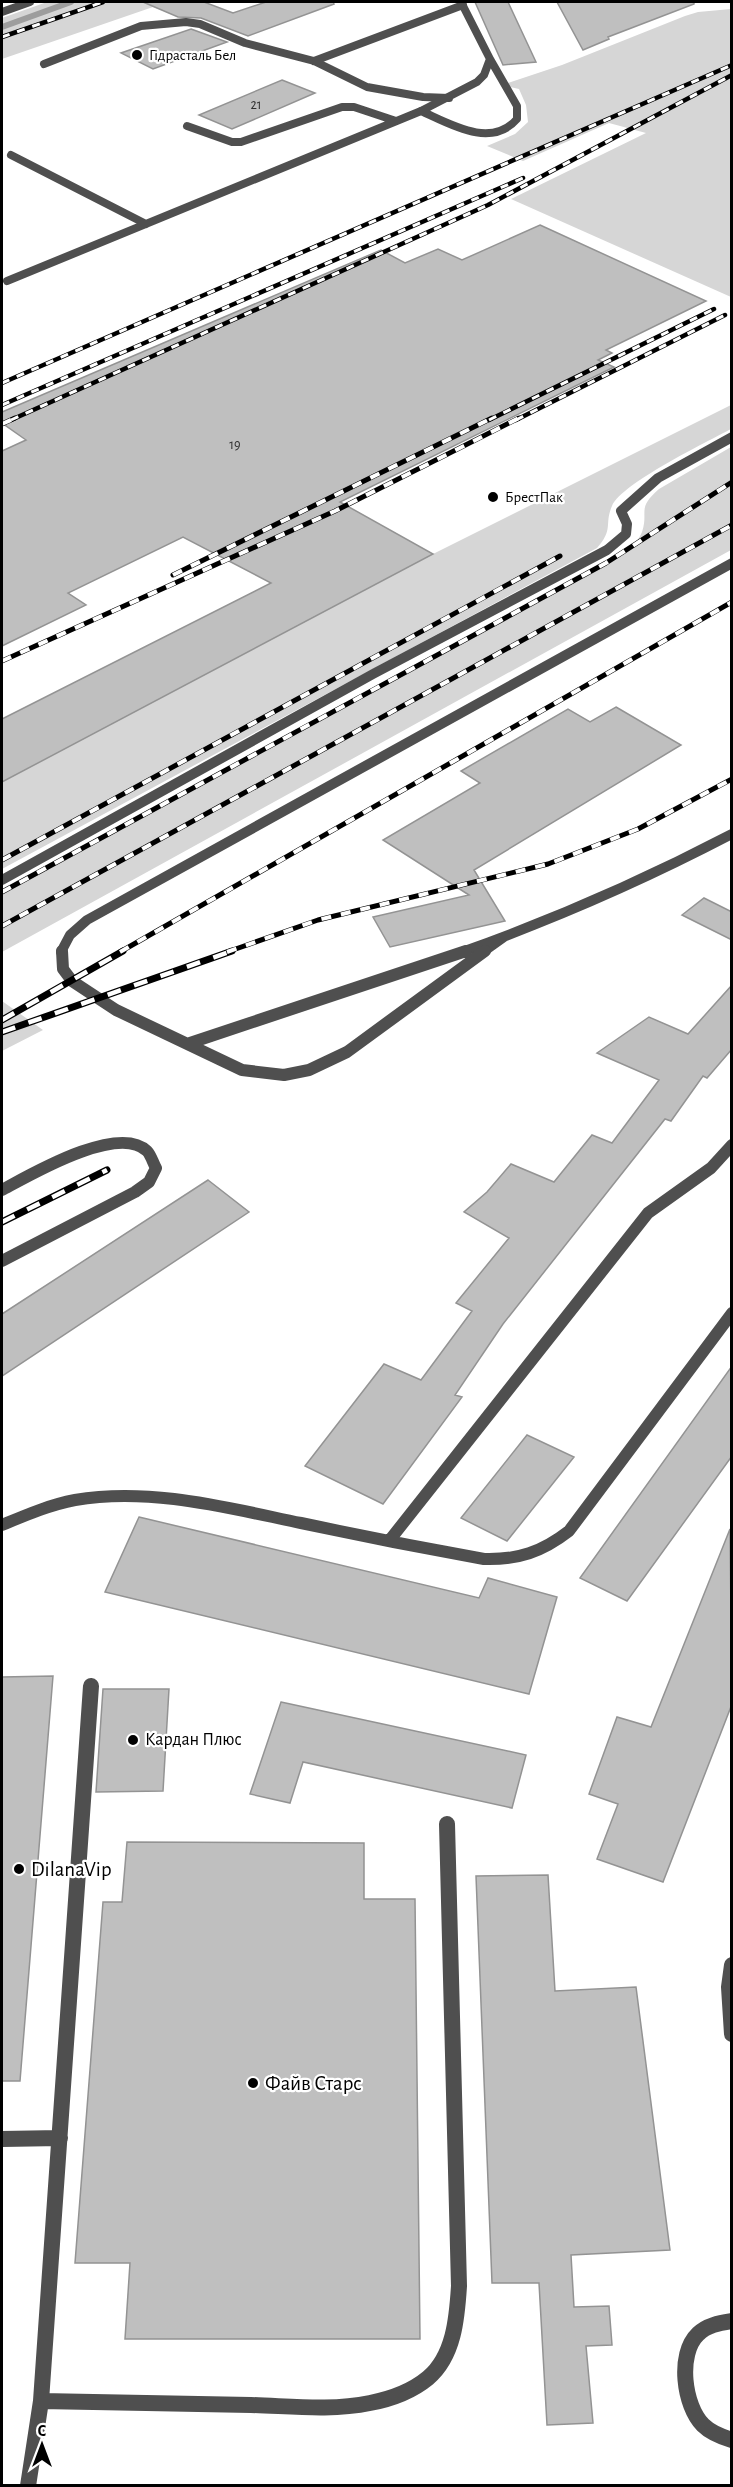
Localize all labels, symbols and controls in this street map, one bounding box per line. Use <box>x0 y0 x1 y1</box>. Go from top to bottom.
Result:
marker: Гідрасталь Бел <box>130 48 144 62</box>
place label: Гідрасталь Бел <box>149 48 236 63</box>
house number: 21 <box>250 98 262 112</box>
house number: 19 <box>229 438 241 452</box>
marker: БрестПак <box>486 490 500 504</box>
place label: БрестПак <box>505 490 563 505</box>
place label: Кардан Плюс <box>145 1731 242 1749</box>
marker: Кардан Плюс <box>126 1733 140 1747</box>
place label: DilanaVip <box>31 1859 112 1880</box>
marker: DilanaVip <box>12 1862 26 1876</box>
place label: Файв Старс <box>265 2073 362 2094</box>
marker: Файв Старс <box>246 2076 260 2090</box>
north arrow <box>12 2415 72 2475</box>
text: С <box>38 2423 47 2439</box>

